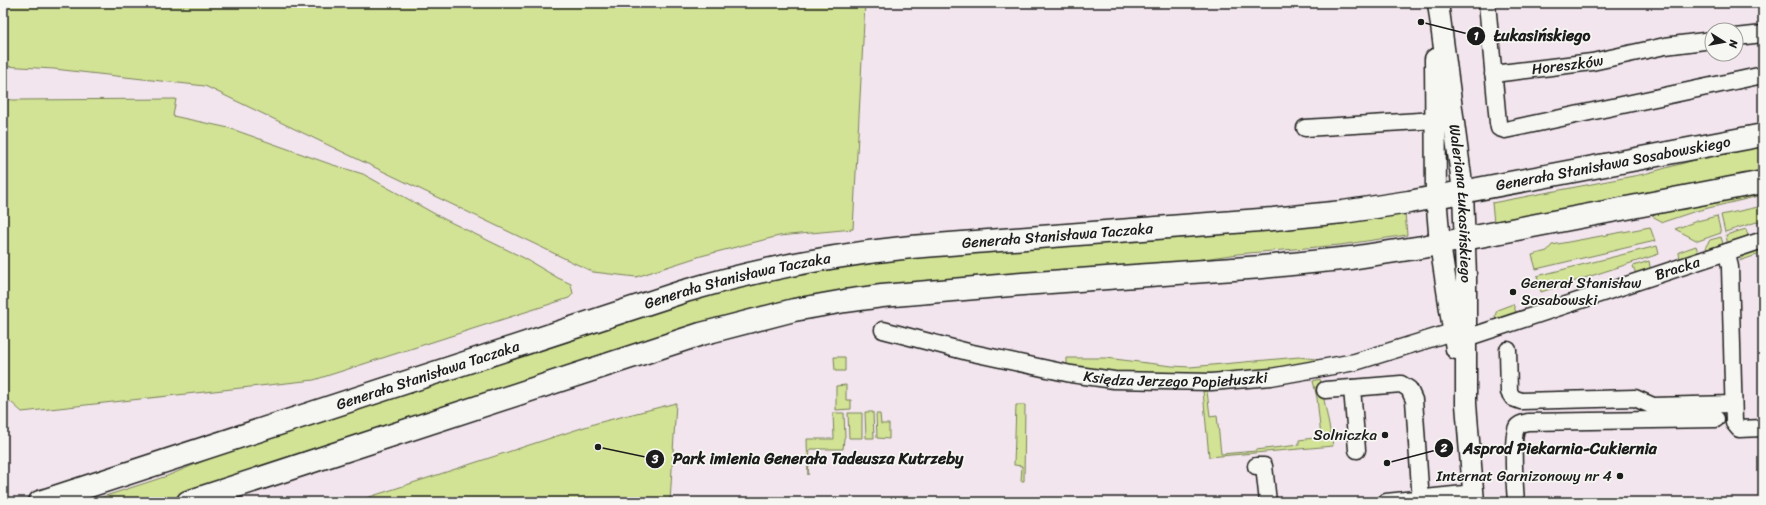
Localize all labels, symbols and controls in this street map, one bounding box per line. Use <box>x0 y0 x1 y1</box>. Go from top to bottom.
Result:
text: Łukasińskiego <box>1493 21 1590 50</box>
callout: Łukasińskiego <box>1466 22 1599 50</box>
north arrow <box>1704 22 1744 62</box>
text: 1 <box>1473 25 1479 47</box>
text: N <box>1723 37 1744 50</box>
street label: Horeszków <box>1530 47 1606 82</box>
street label: Waleriana Łukasińskiego <box>1441 123 1479 283</box>
street label: Generała Stanisława Sosabowskiego <box>1493 128 1733 198</box>
street label: Generała Stanisława Taczaka <box>961 215 1154 256</box>
street label: Generała Stanisława Taczaka <box>641 245 833 317</box>
street label: Bracka <box>1651 249 1704 288</box>
place label: Generał Stanisław Sosabowski <box>1521 270 1642 313</box>
marker: Generał Stanisław Sosabowski <box>1508 287 1518 297</box>
street label: Generała Stanisława Taczaka <box>333 333 523 417</box>
street label: Księdza Jerzego Popiełuszki <box>1082 363 1269 395</box>
place label: Solniczka <box>1313 422 1377 448</box>
marker: Solniczka <box>1380 430 1390 440</box>
callout: Asprod Piekarnia-Cukiernia <box>1434 434 1665 462</box>
text: Asprod Piekarnia-Cukiernia <box>1462 434 1658 463</box>
text: 2 <box>1440 437 1448 459</box>
text: Park imienia Generała Tadeusza Kutrzeby <box>673 444 964 473</box>
callout: Park imienia Generała Tadeusza Kutrzeby <box>645 445 972 473</box>
text: 3 <box>651 448 659 470</box>
place label: Internat Garnizonowy nr 4 <box>1435 463 1612 489</box>
marker: Internat Garnizonowy nr 4 <box>1615 471 1625 481</box>

